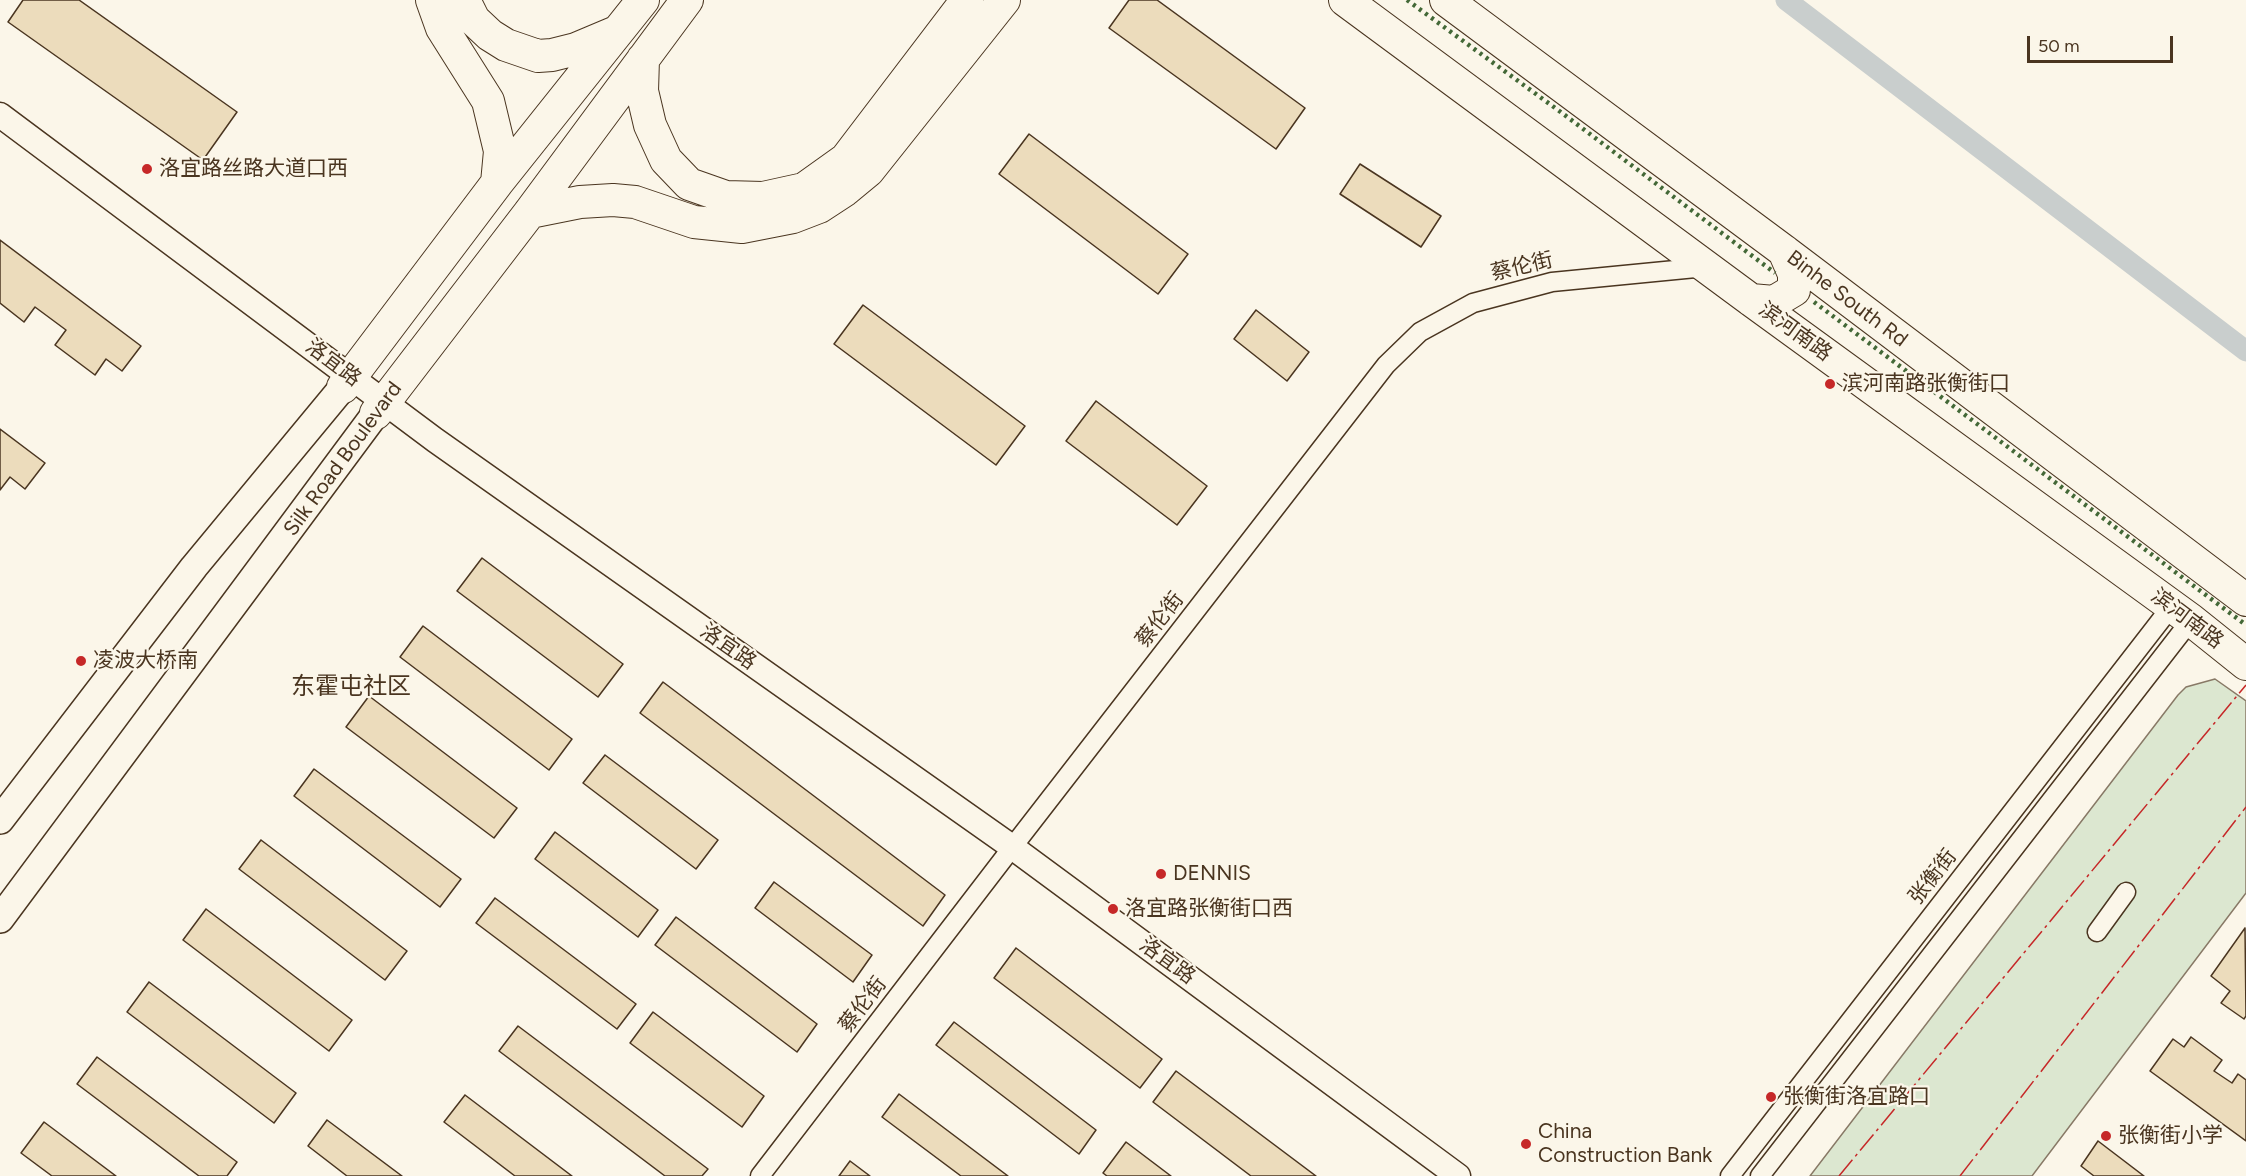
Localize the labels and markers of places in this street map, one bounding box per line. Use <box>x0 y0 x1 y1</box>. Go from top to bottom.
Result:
place label: 洛宜路丝路大道口西 <box>159 156 348 182</box>
marker: 洛宜路丝路大道口西 <box>140 162 154 176</box>
place label: 滨河南路张衡街口 <box>1842 371 2010 397</box>
marker: 滨河南路张衡街口 <box>1823 377 1837 391</box>
place label: 凌波大桥南 <box>93 648 198 674</box>
marker: 凌波大桥南 <box>74 654 88 668</box>
place label: DENNIS <box>1173 861 1251 887</box>
marker: DENNIS <box>1154 867 1168 881</box>
place label: 洛宜路张衡街口西 <box>1125 896 1293 922</box>
marker: 洛宜路张衡街口西 <box>1106 902 1120 916</box>
place label: 张衡街洛宜路口 <box>1783 1084 1930 1110</box>
marker: 张衡街洛宜路口 <box>1764 1090 1778 1104</box>
place label: China Construction Bank <box>1538 1119 1712 1169</box>
place label: 张衡街小学 <box>2118 1123 2223 1149</box>
marker: 张衡街小学 <box>2099 1129 2113 1143</box>
marker: China Construction Bank <box>1519 1137 1533 1151</box>

